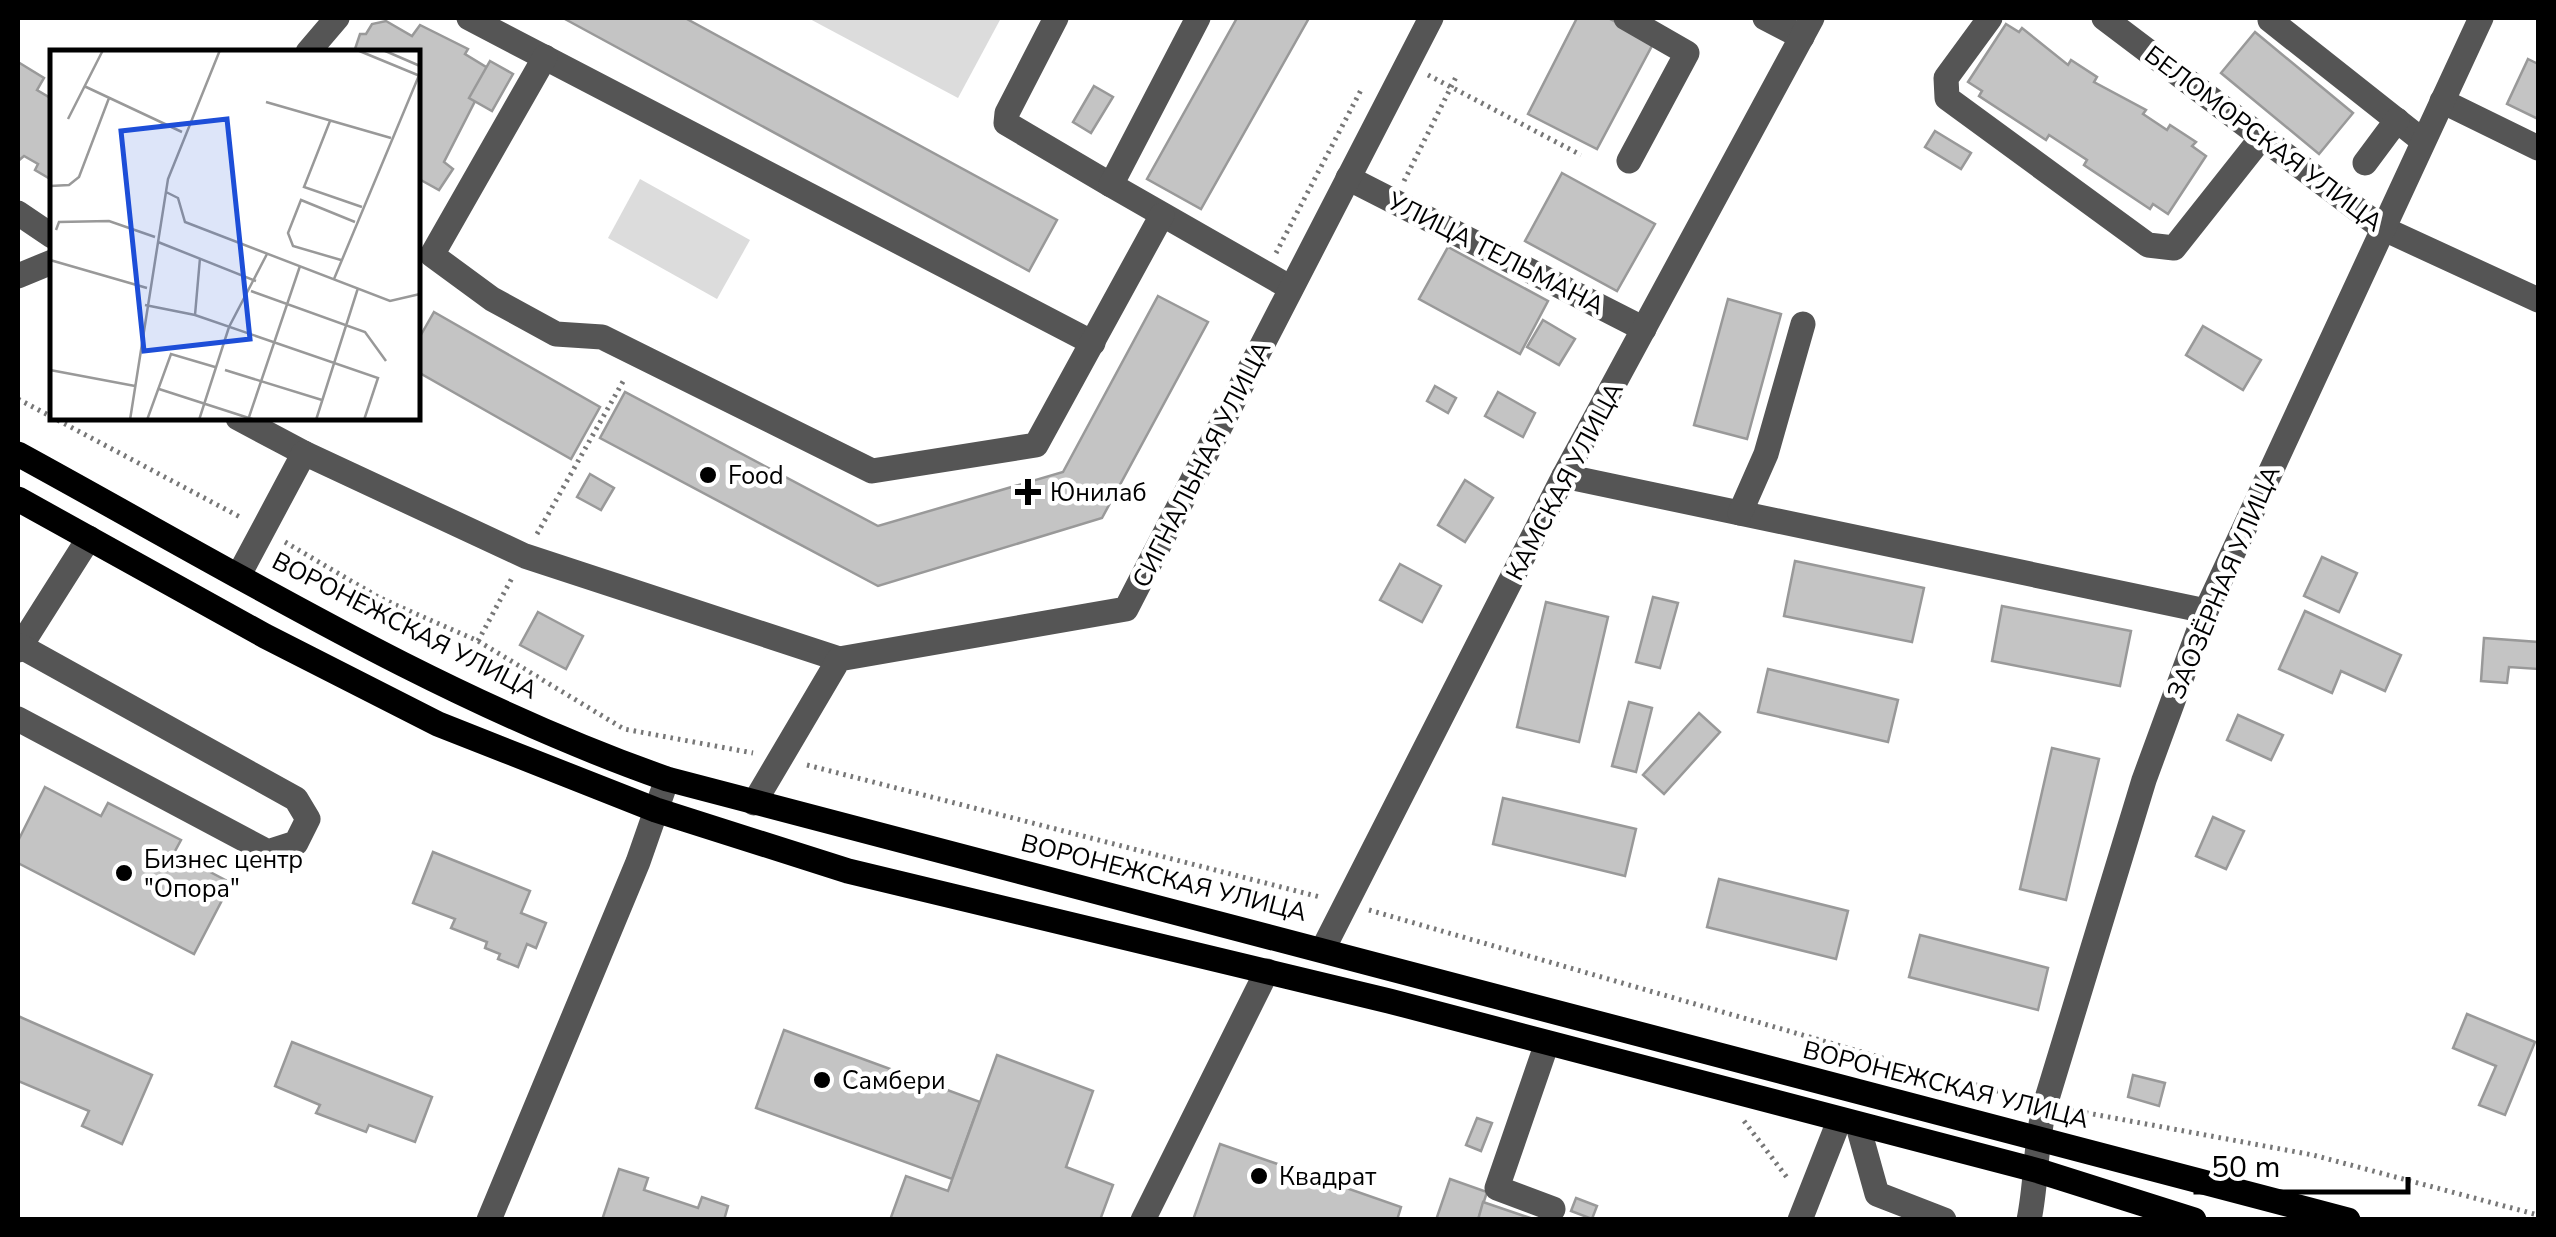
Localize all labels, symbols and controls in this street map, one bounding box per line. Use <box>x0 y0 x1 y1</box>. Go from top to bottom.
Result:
street label: БЕЛОМОРСКАЯ УЛИЦА <box>2137 38 2389 240</box>
inset map <box>50 50 420 420</box>
street label: УЛИЦА ТЕЛЬМАНА <box>1380 184 1610 323</box>
street label: СИГНАЛЬНАЯ УЛИЦА <box>1125 335 1279 594</box>
street label: КАМСКАЯ УЛИЦА <box>1498 376 1632 587</box>
place label: Food <box>728 459 784 493</box>
street label: ЗАОЗЁРНАЯ УЛИЦА <box>2159 460 2289 704</box>
marker: Food <box>697 464 719 486</box>
place label: Юнилаб <box>1050 476 1147 510</box>
marker: Юнилаб <box>1015 479 1041 505</box>
street label: ВОРОНЕЖСКАЯ УЛИЦА <box>266 544 543 708</box>
street label: ВОРОНЕЖСКАЯ УЛИЦА <box>1017 826 1310 930</box>
place label: Бизнес центр "Опора" <box>144 843 303 906</box>
marker: Бизнес центр "Опора" <box>113 862 135 884</box>
street label: ВОРОНЕЖСКАЯ УЛИЦА <box>1799 1033 2092 1137</box>
place label: Самбери <box>842 1064 946 1098</box>
marker: Самбери <box>811 1069 833 1091</box>
scale bar <box>2196 1132 2408 1194</box>
text: 50 m <box>2211 1147 2280 1188</box>
place label: Квадрат <box>1279 1160 1376 1194</box>
marker: Квадрат <box>1248 1165 1270 1187</box>

